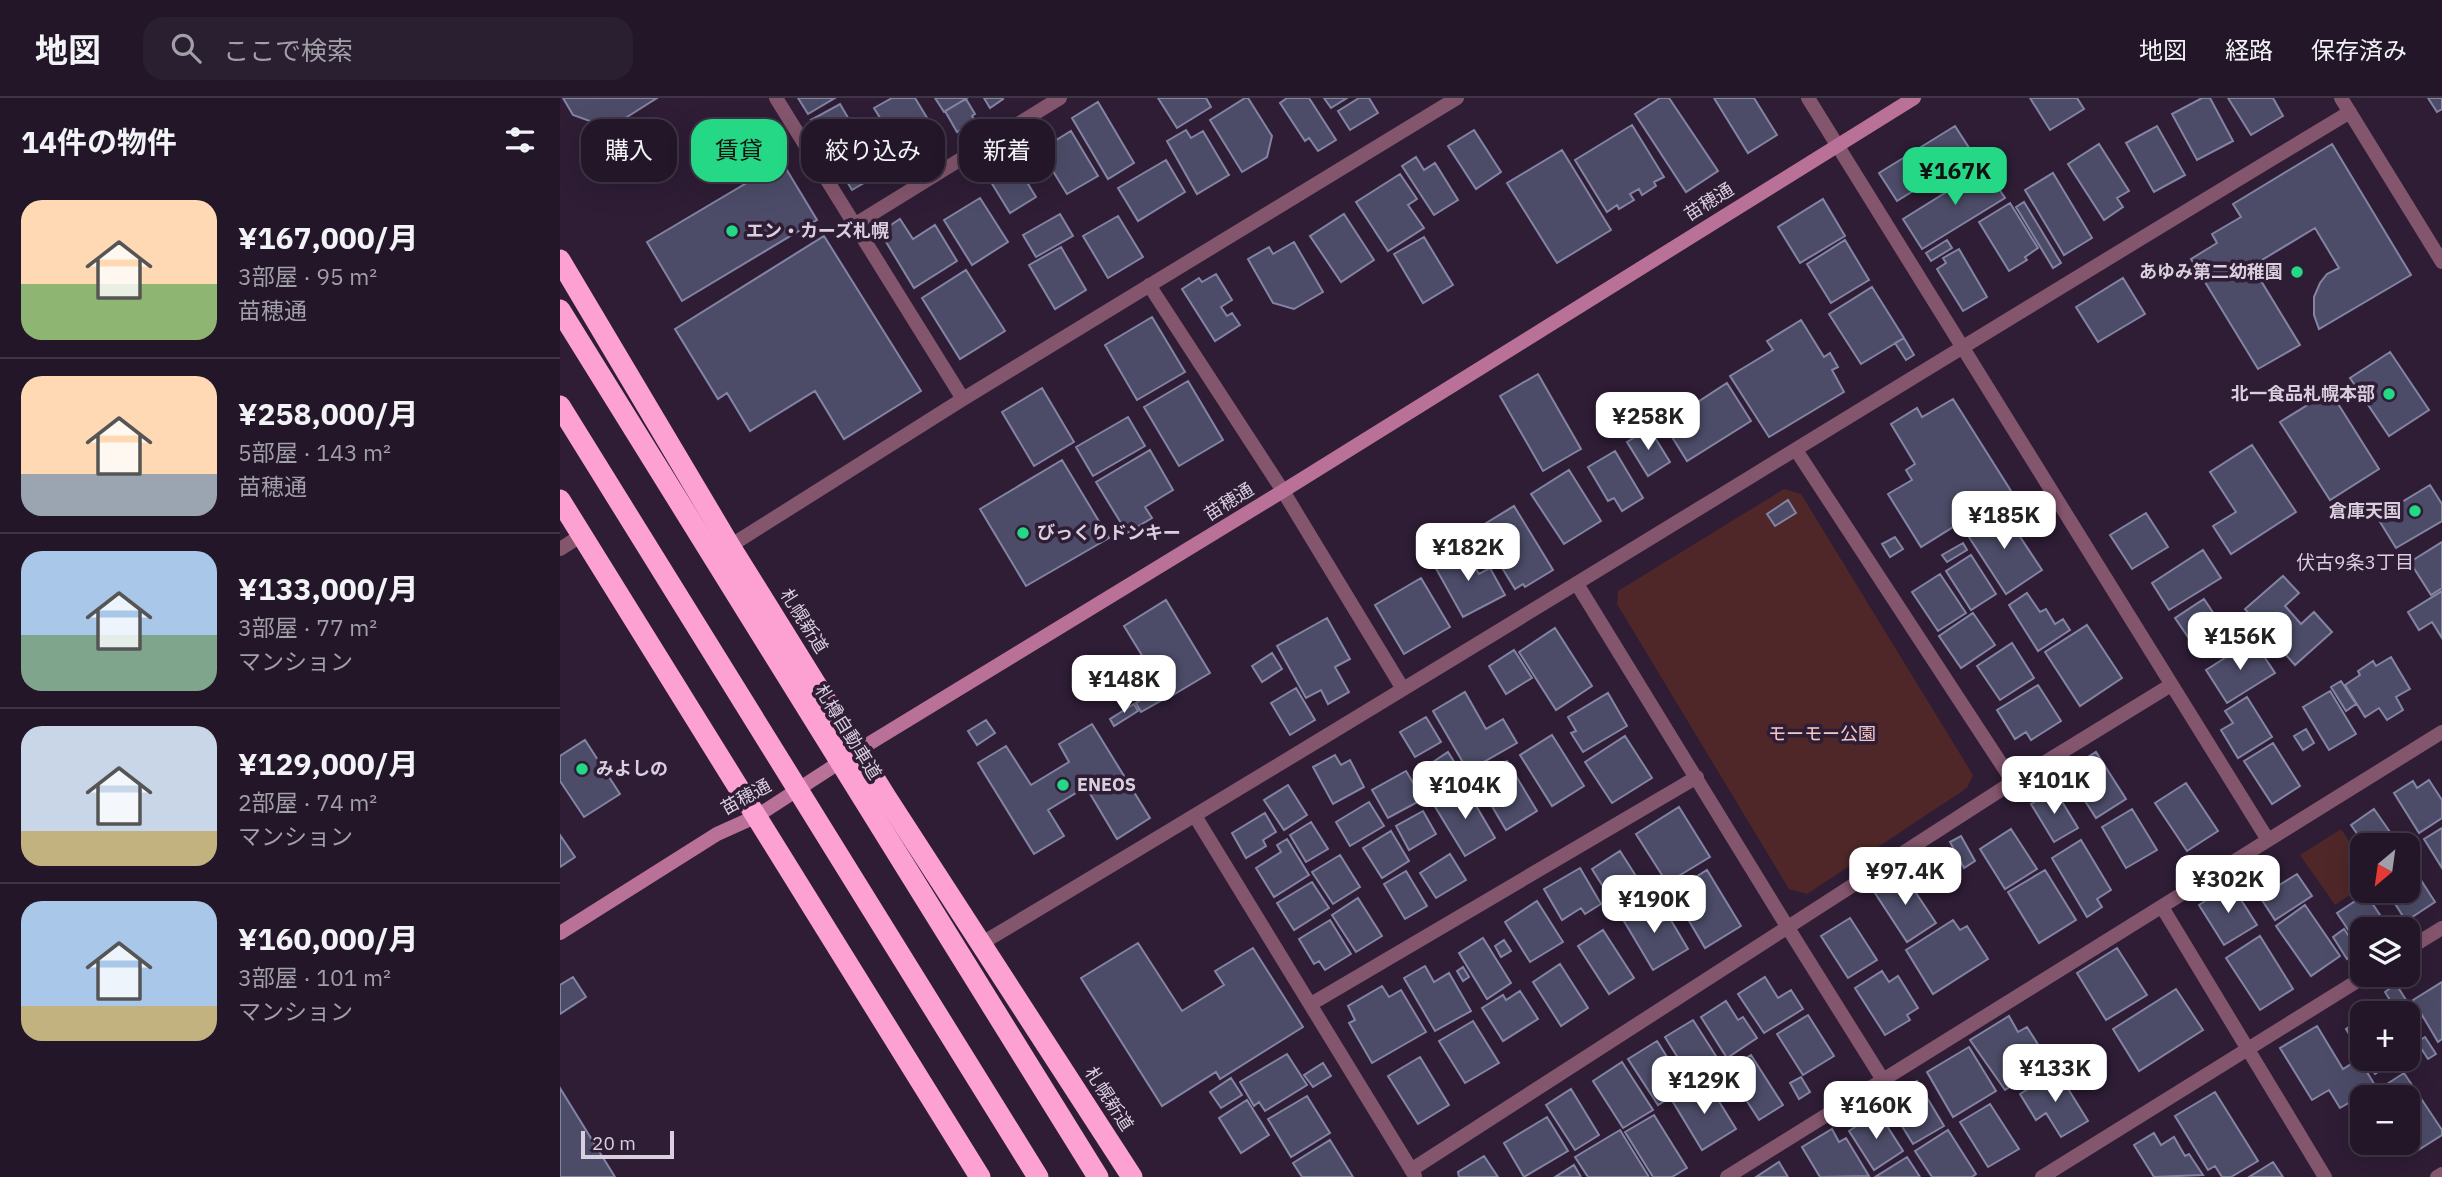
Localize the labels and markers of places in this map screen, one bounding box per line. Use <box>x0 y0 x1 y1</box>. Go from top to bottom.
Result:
pin: ¥167K <box>1906 148 2004 207</box>
place label: エン・カーズ札幌 <box>746 219 889 242</box>
marker: エン・カーズ札幌 <box>724 223 740 239</box>
place label: あゆみ第二幼稚園 <box>2139 260 2283 283</box>
marker: あゆみ第二幼稚園 <box>2289 264 2305 280</box>
place label: 北一食品札幌本部 <box>2231 382 2375 405</box>
marker: 北一食品札幌本部 <box>2381 386 2397 402</box>
pin: ¥258K <box>1599 392 1697 452</box>
pin: ¥185K <box>1955 491 2053 551</box>
place label: 倉庫天国 <box>2329 499 2401 522</box>
marker: 倉庫天国 <box>2407 503 2423 519</box>
place label: びっくりドンキー <box>1037 521 1181 544</box>
pin: ¥182K <box>1419 524 1517 583</box>
marker: びっくりドンキー <box>1015 525 1031 541</box>
pin: ¥156K <box>2191 612 2289 672</box>
pin: ¥148K <box>1075 656 1173 715</box>
pin: ¥101K <box>2005 756 2103 816</box>
place label: みよしの <box>596 757 668 780</box>
marker: みよしの <box>574 761 590 777</box>
pin: ¥104K <box>1416 762 1514 821</box>
place label: ENEOS <box>1077 773 1136 796</box>
marker: ENEOS <box>1055 777 1071 793</box>
pin: ¥97.4K <box>1848 848 1962 907</box>
pin: ¥302K <box>2179 856 2277 915</box>
pin: ¥190K <box>1605 876 1703 935</box>
pin: ¥133K <box>2006 1044 2104 1104</box>
pin: ¥129K <box>1655 1056 1753 1116</box>
pin: ¥160K <box>1827 1082 1925 1141</box>

